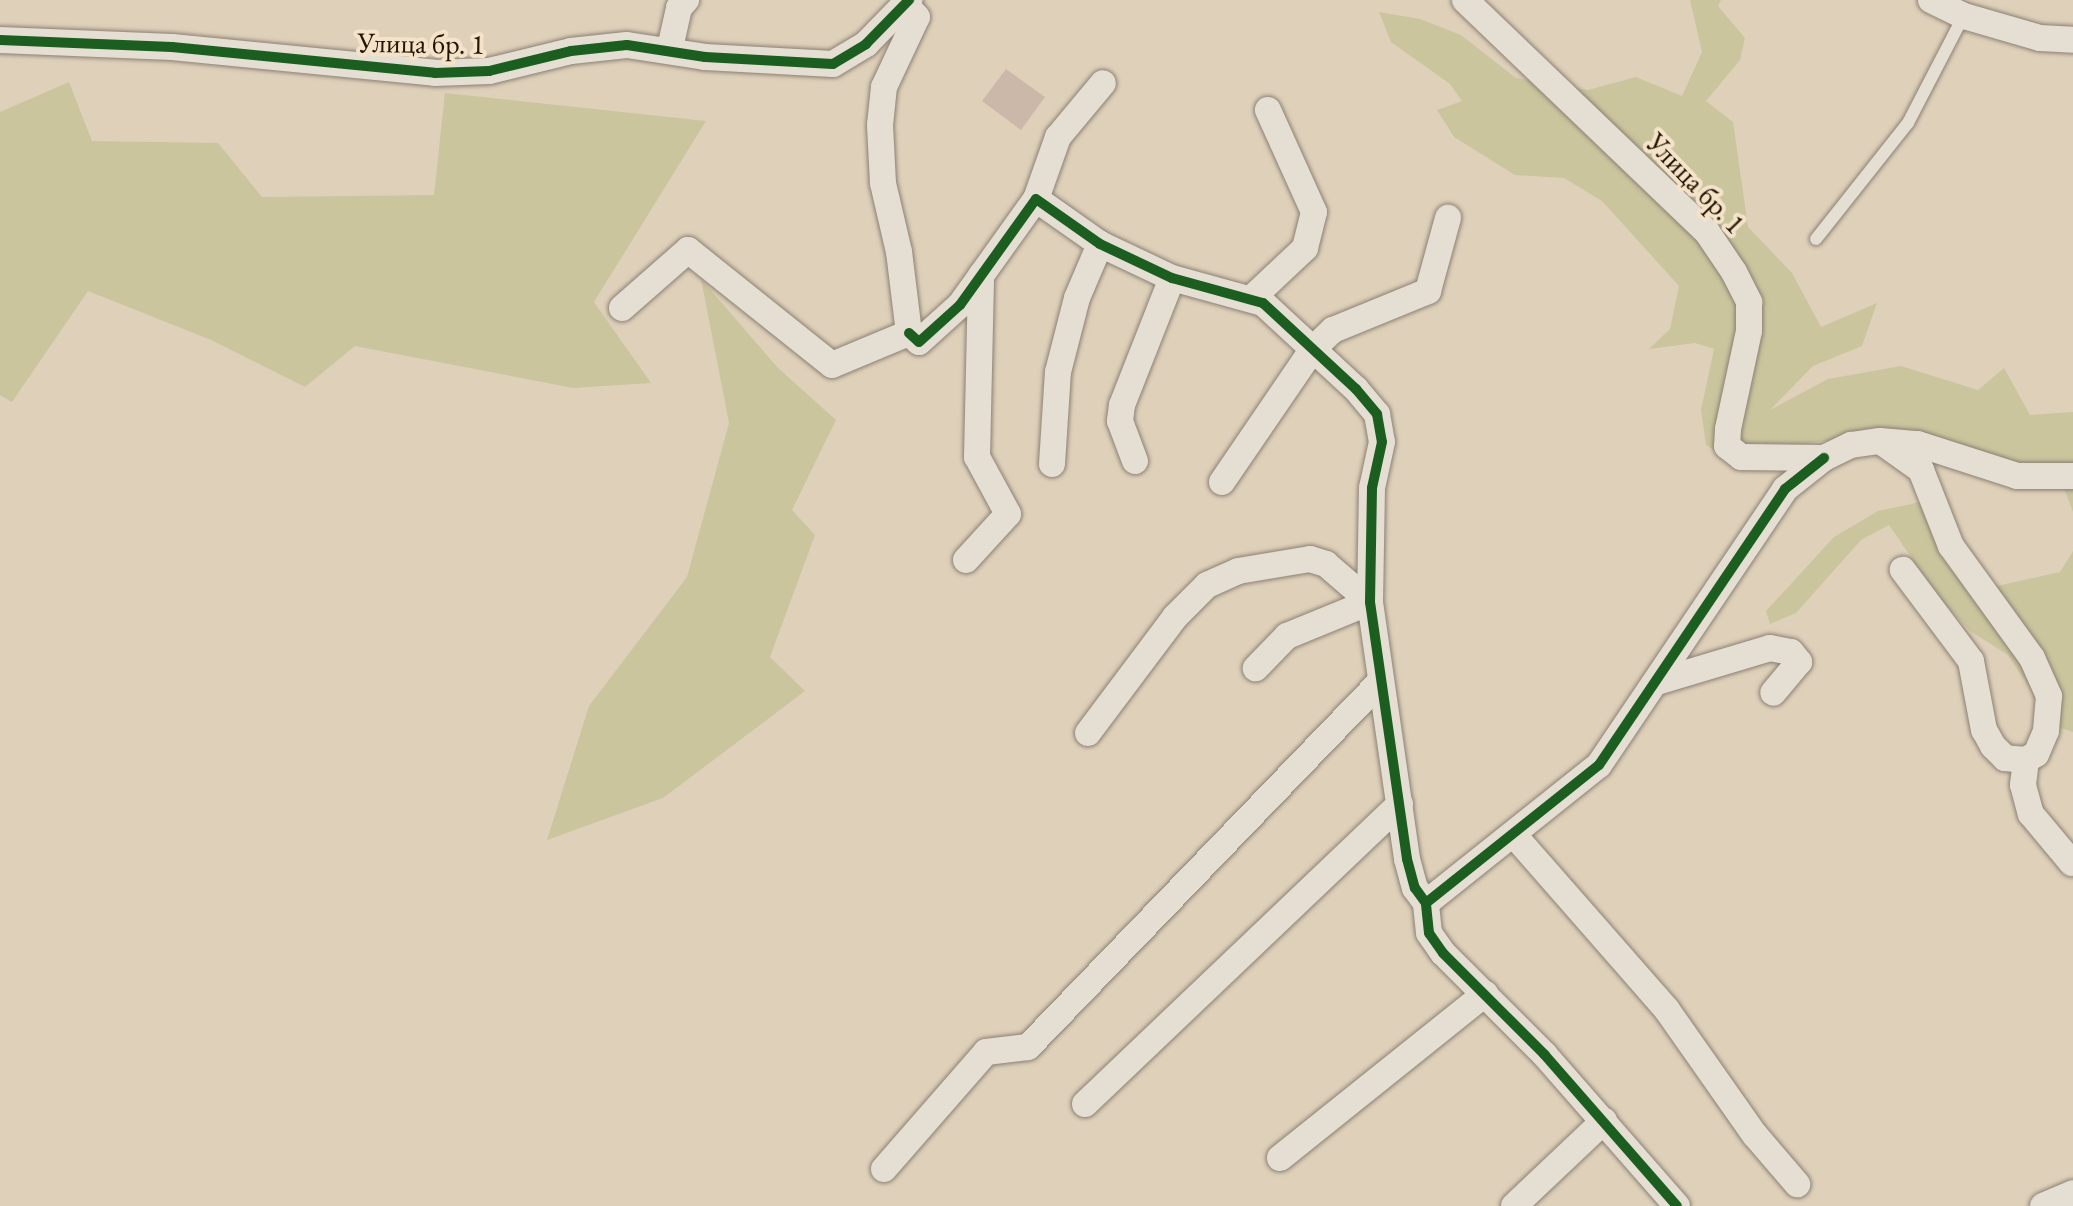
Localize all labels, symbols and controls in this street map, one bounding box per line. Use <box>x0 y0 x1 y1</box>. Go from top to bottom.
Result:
street label: Улица бр. 1 <box>357 25 485 61</box>
street label: Улица бр. 1 <box>1640 126 1752 240</box>

